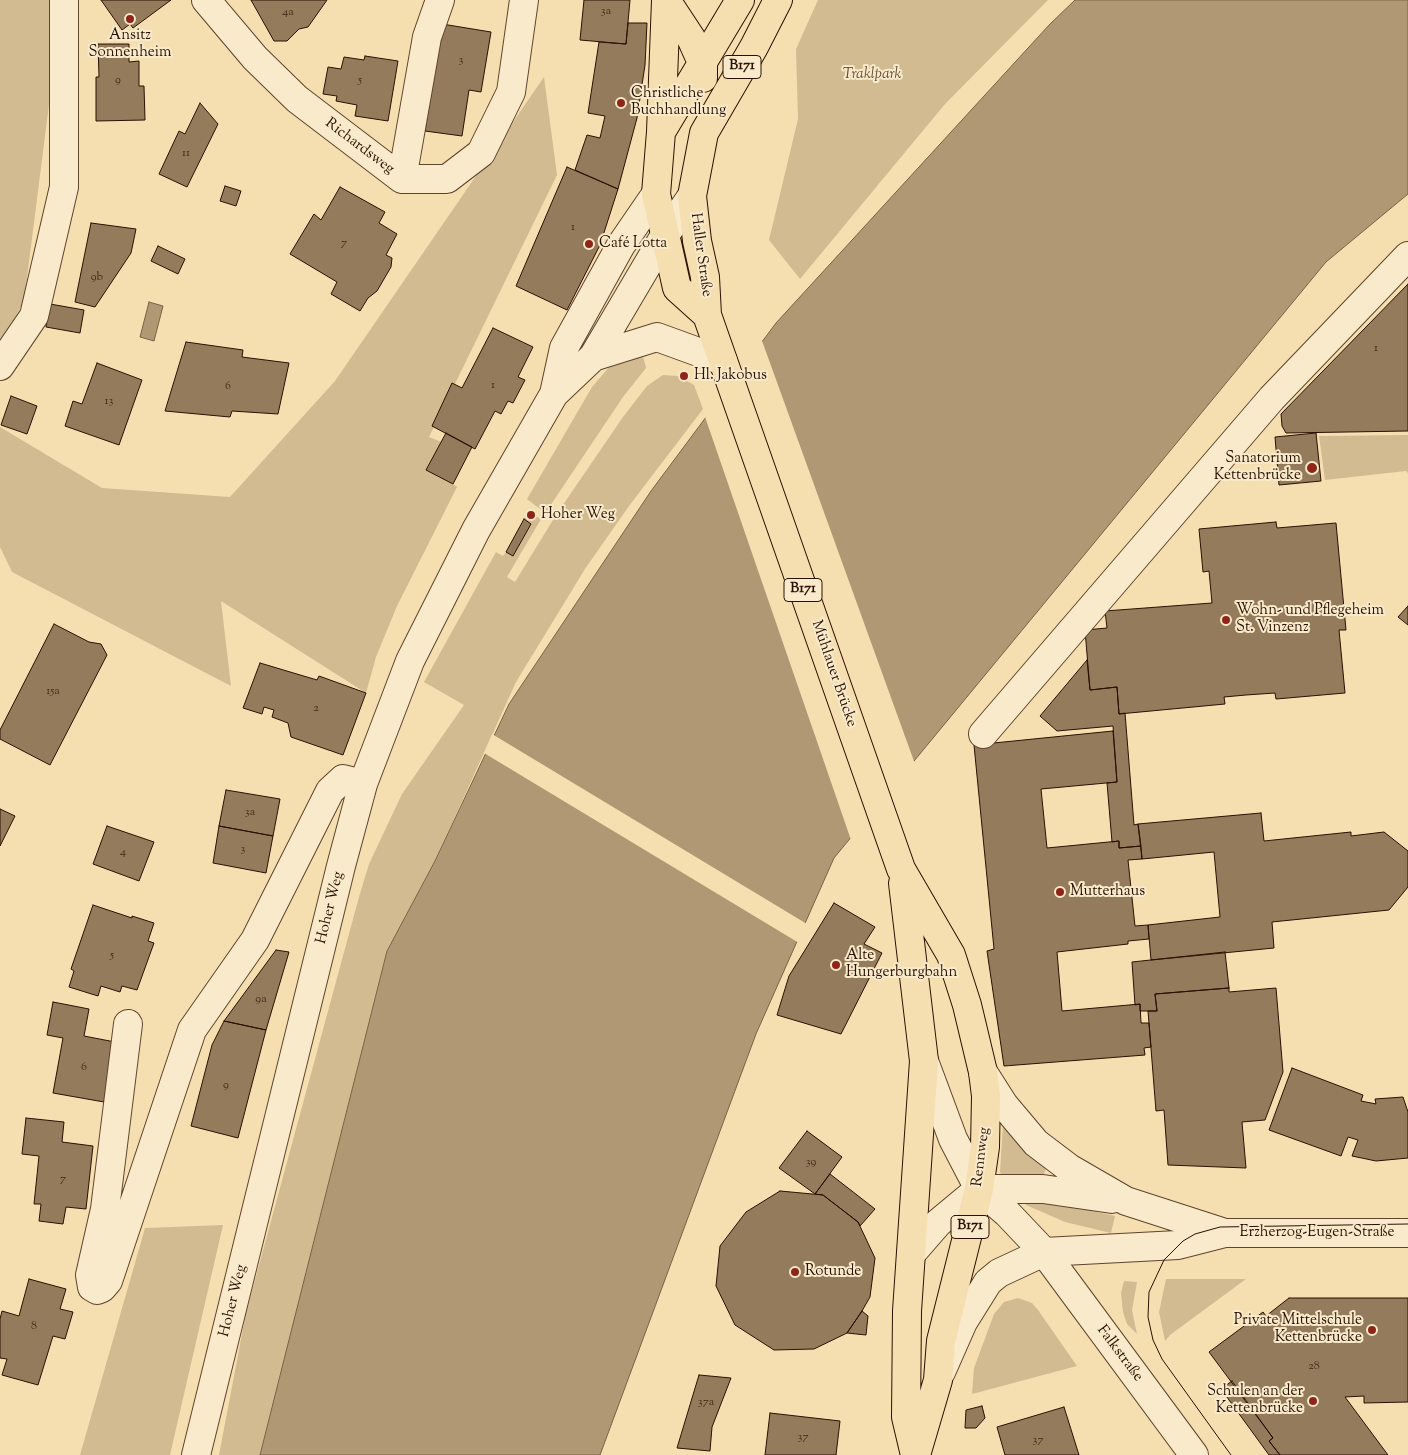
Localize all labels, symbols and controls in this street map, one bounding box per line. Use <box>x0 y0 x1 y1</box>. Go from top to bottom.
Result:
house number: 3a <box>601 5 611 19</box>
house number: 4a <box>282 6 294 20</box>
marker: Ansitz Sonnenheim <box>124 13 136 25</box>
place label: Ansitz Sonnenheim <box>89 27 171 62</box>
house number: 3 <box>459 54 463 68</box>
road number: B171 <box>723 56 761 78</box>
park label: Traklpark <box>843 66 901 84</box>
house number: 9 <box>115 74 121 88</box>
house number: 5 <box>358 74 362 88</box>
place label: Christliche Buchhandlung <box>631 85 726 120</box>
marker: Christliche Buchhandlung <box>615 97 627 109</box>
street label: Richardsweg <box>321 115 397 179</box>
house number: 11 <box>182 147 190 161</box>
street label: Haller Straße <box>685 212 715 298</box>
house number: 1 <box>571 221 575 235</box>
place label: Café Lotta <box>599 235 667 253</box>
house number: 7 <box>341 237 347 251</box>
marker: Café Lotta <box>583 238 595 250</box>
house number: 9b <box>91 271 103 285</box>
house number: 1 <box>1374 342 1378 356</box>
place label: Hl. Jakobus <box>694 367 767 385</box>
marker: Hl. Jakobus <box>678 370 690 382</box>
house number: 1 <box>491 379 495 393</box>
house number: 6 <box>225 380 231 394</box>
house number: 13 <box>105 395 113 409</box>
place label: Sanatorium Kettenbrücke <box>1214 450 1301 485</box>
marker: Sanatorium Kettenbrücke <box>1305 461 1319 475</box>
place label: Hoher Weg <box>541 506 615 524</box>
marker: Hoher Weg <box>525 509 537 521</box>
road number: B171 <box>784 578 822 602</box>
place label: Wohn- und Pflegeheim St. Vinzenz <box>1236 602 1384 637</box>
marker: Wohn- und Pflegeheim St. Vinzenz <box>1220 614 1232 626</box>
street label: Mühlauer Brücke <box>806 618 860 730</box>
house number: 15a <box>46 685 60 699</box>
house number: 2 <box>313 702 319 716</box>
house number: 3a <box>245 806 255 820</box>
house number: 3 <box>241 843 245 857</box>
house number: 4 <box>120 846 126 860</box>
street label: Hoher Weg <box>313 870 349 946</box>
place label: Mutterhaus <box>1070 883 1145 901</box>
marker: Mutterhaus <box>1054 886 1066 898</box>
place label: Alte Hungerburgbahn <box>846 947 957 982</box>
house number: 5 <box>110 949 114 963</box>
marker: Alte Hungerburgbahn <box>830 959 842 971</box>
house number: 9a <box>255 993 267 1007</box>
house number: 6 <box>81 1061 87 1075</box>
house number: 9 <box>223 1079 229 1093</box>
street label: Rennweg <box>969 1126 995 1188</box>
house number: 39 <box>806 1156 816 1170</box>
house number: 7 <box>60 1173 66 1187</box>
road number: B171 <box>951 1216 989 1238</box>
street label: Erzherzog-Eugen-Straße <box>1239 1224 1395 1242</box>
street label: Hoher Weg <box>216 1263 252 1339</box>
place label: Rotunde <box>805 1263 861 1281</box>
marker: Rotunde <box>789 1266 801 1278</box>
place label: Private Mittelschule Kettenbrücke <box>1234 1312 1362 1347</box>
house number: 8 <box>31 1320 37 1334</box>
street label: Falkstraße <box>1092 1322 1146 1386</box>
marker: Private Mittelschule Kettenbrücke <box>1366 1324 1378 1336</box>
house number: 28 <box>1308 1360 1320 1374</box>
place label: Schulen an der Kettenbrücke <box>1207 1383 1303 1418</box>
marker: Schulen an der Kettenbrücke <box>1307 1395 1319 1407</box>
house number: 37a <box>698 1396 714 1410</box>
house number: 37 <box>798 1431 808 1445</box>
house number: 37 <box>1033 1434 1043 1448</box>

